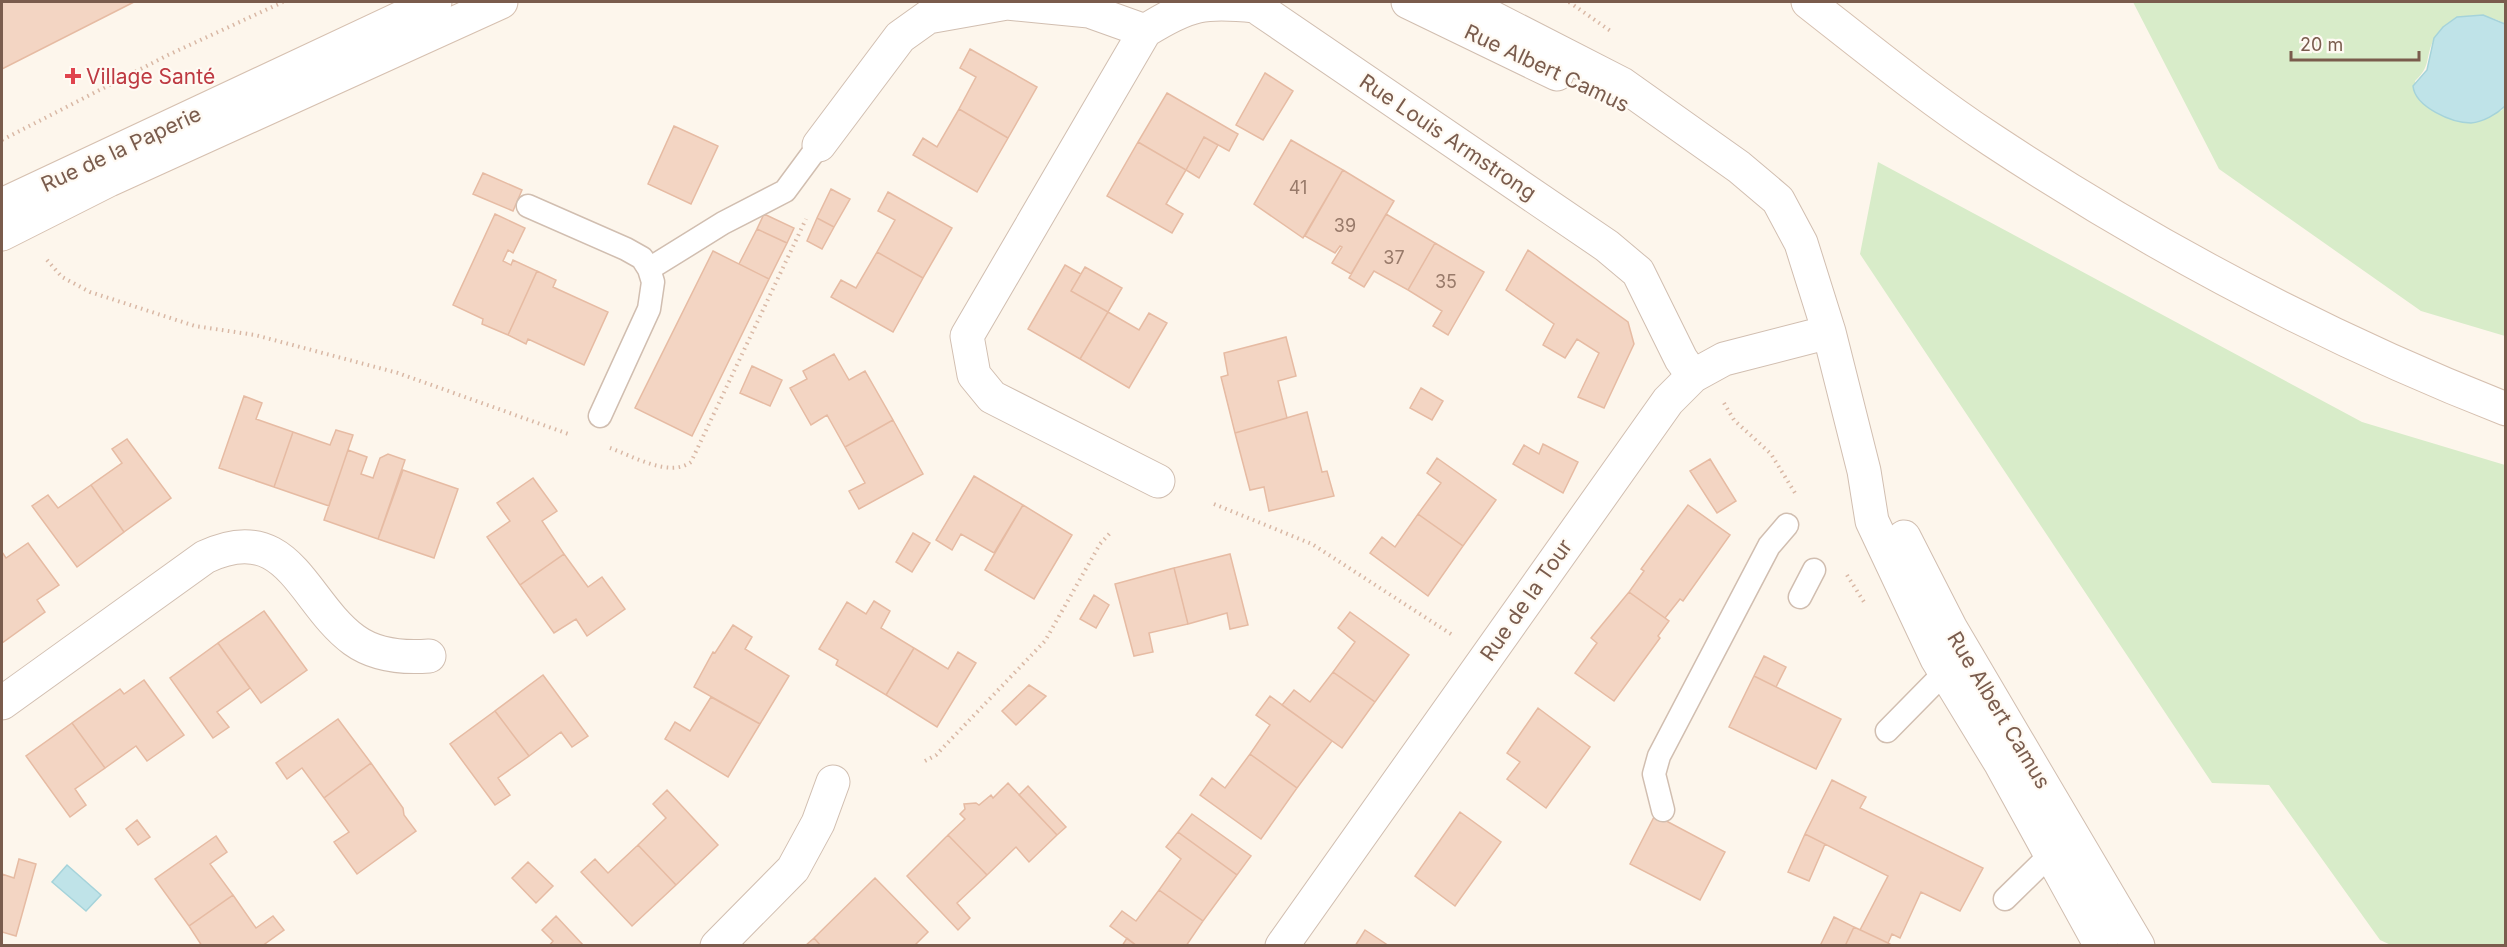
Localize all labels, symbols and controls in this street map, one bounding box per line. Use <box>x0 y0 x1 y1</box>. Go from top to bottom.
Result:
street label: Rue Albert Camus <box>1461 19 1633 117</box>
scale bar <box>2291 24 2418 62</box>
text: 20 m <box>2300 34 2343 55</box>
place label: Village Santé <box>86 64 215 89</box>
marker: Village Santé <box>64 67 82 85</box>
street label: Rue Louis Armstrong <box>1355 69 1541 205</box>
street label: Rue de la Paperie <box>37 101 205 197</box>
house number: 41 <box>1289 177 1307 198</box>
house number: 39 <box>1334 215 1356 236</box>
house number: 37 <box>1383 247 1405 268</box>
house number: 35 <box>1435 271 1457 292</box>
street label: Rue de la Tour <box>1475 534 1577 666</box>
street label: Rue Albert Camus <box>1942 627 2056 793</box>

